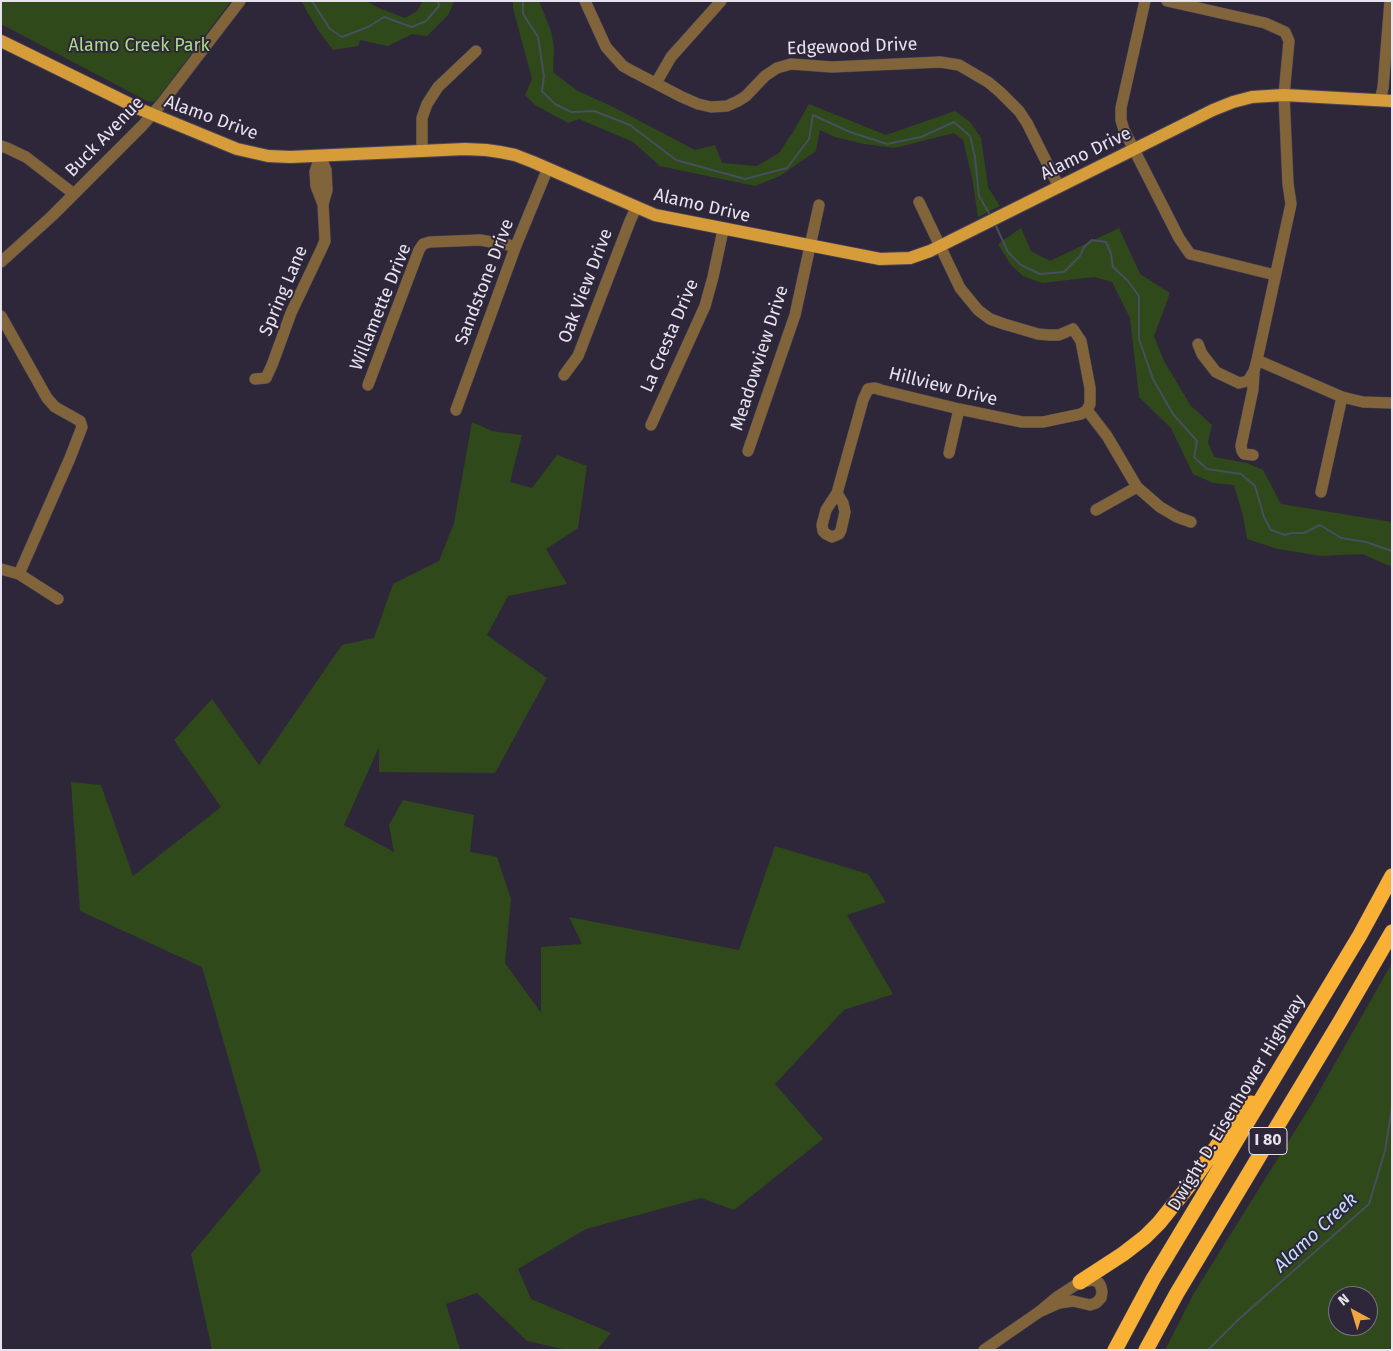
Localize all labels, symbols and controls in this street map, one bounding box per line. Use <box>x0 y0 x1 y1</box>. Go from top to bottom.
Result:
street label: Edgewood Drive <box>786 34 918 60</box>
park label: Alamo Creek Park <box>68 35 210 57</box>
street label: Alamo Drive <box>161 91 261 145</box>
street label: Buck Avenue <box>61 92 149 182</box>
street label: Alamo Drive <box>1037 123 1135 185</box>
street label: Alamo Drive <box>652 184 752 228</box>
street label: Sandstone Drive <box>451 216 519 348</box>
street label: Oak View Drive <box>554 226 618 346</box>
street label: Willamette Drive <box>346 240 416 374</box>
street label: Spring Lane <box>255 243 313 339</box>
street label: La Cresta Drive <box>636 276 704 396</box>
street label: Meadowview Drive <box>726 283 794 433</box>
street label: Hillview Drive <box>886 363 1000 411</box>
street label: Dwight D. Eisenhower Highway <box>1164 991 1310 1215</box>
road number: I 80 <box>1249 1128 1287 1154</box>
water label: Alamo Creek <box>1270 1189 1362 1277</box>
north arrow <box>1328 1286 1378 1336</box>
text: N <box>1335 1290 1353 1309</box>

